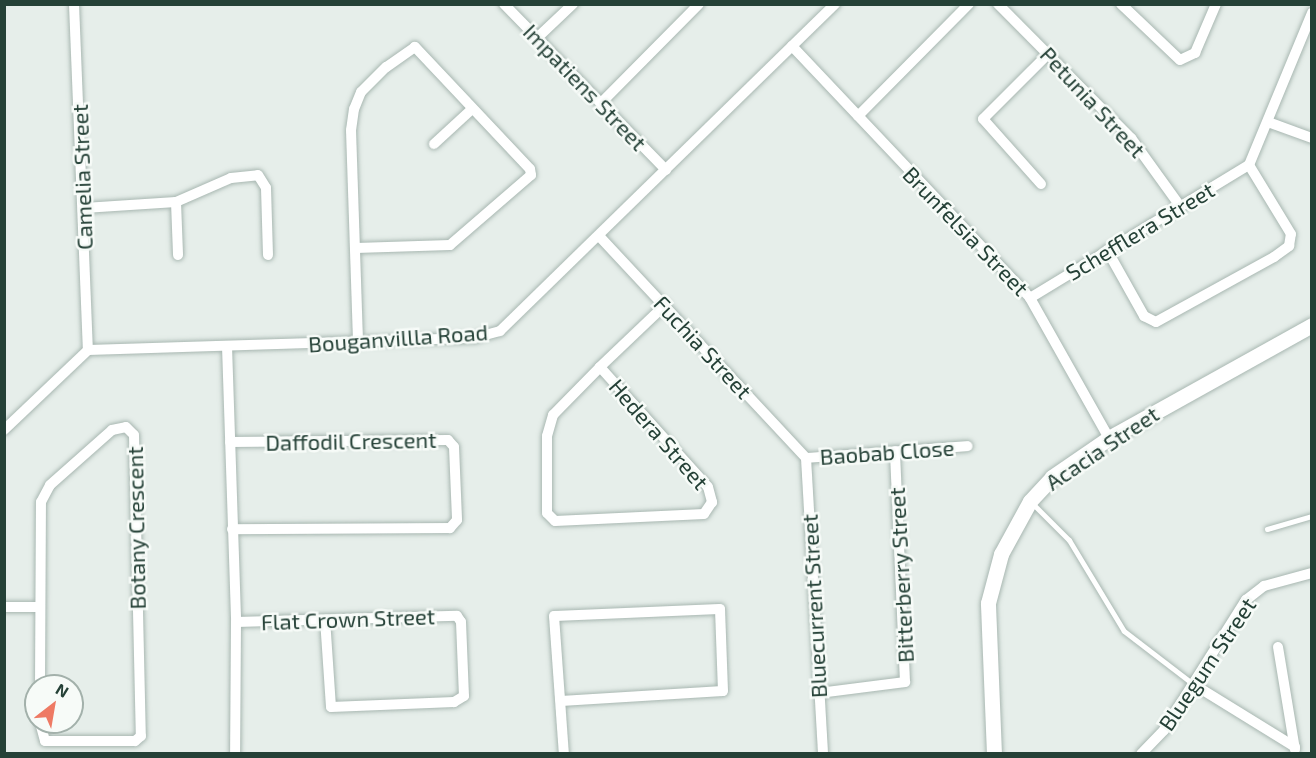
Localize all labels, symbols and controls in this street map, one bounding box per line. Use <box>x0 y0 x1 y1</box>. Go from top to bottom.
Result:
street label: Impatiens Street <box>518 18 652 156</box>
street label: Petunia Street <box>1035 41 1151 163</box>
street label: Camelia Street <box>66 104 98 250</box>
street label: Brunfelsia Street <box>898 161 1034 301</box>
street label: Schefflera Street <box>1061 176 1219 286</box>
street label: Fuchia Street <box>649 290 757 404</box>
street label: Bouganvillla Road <box>307 319 489 357</box>
street label: Hedera Street <box>604 373 714 495</box>
street label: Acacia Street <box>1040 400 1164 496</box>
street label: Daffodil Crescent <box>265 426 437 456</box>
street label: Baobab Close <box>819 434 955 470</box>
street label: Botany Crescent <box>121 446 151 610</box>
street label: Bitterberry Street <box>883 486 919 664</box>
street label: Bluecurrent Street <box>796 513 832 699</box>
street label: Bluegum Street <box>1153 593 1261 735</box>
street label: Flat Crown Street <box>260 603 436 635</box>
north arrow <box>24 674 84 734</box>
text: N <box>53 679 72 701</box>

